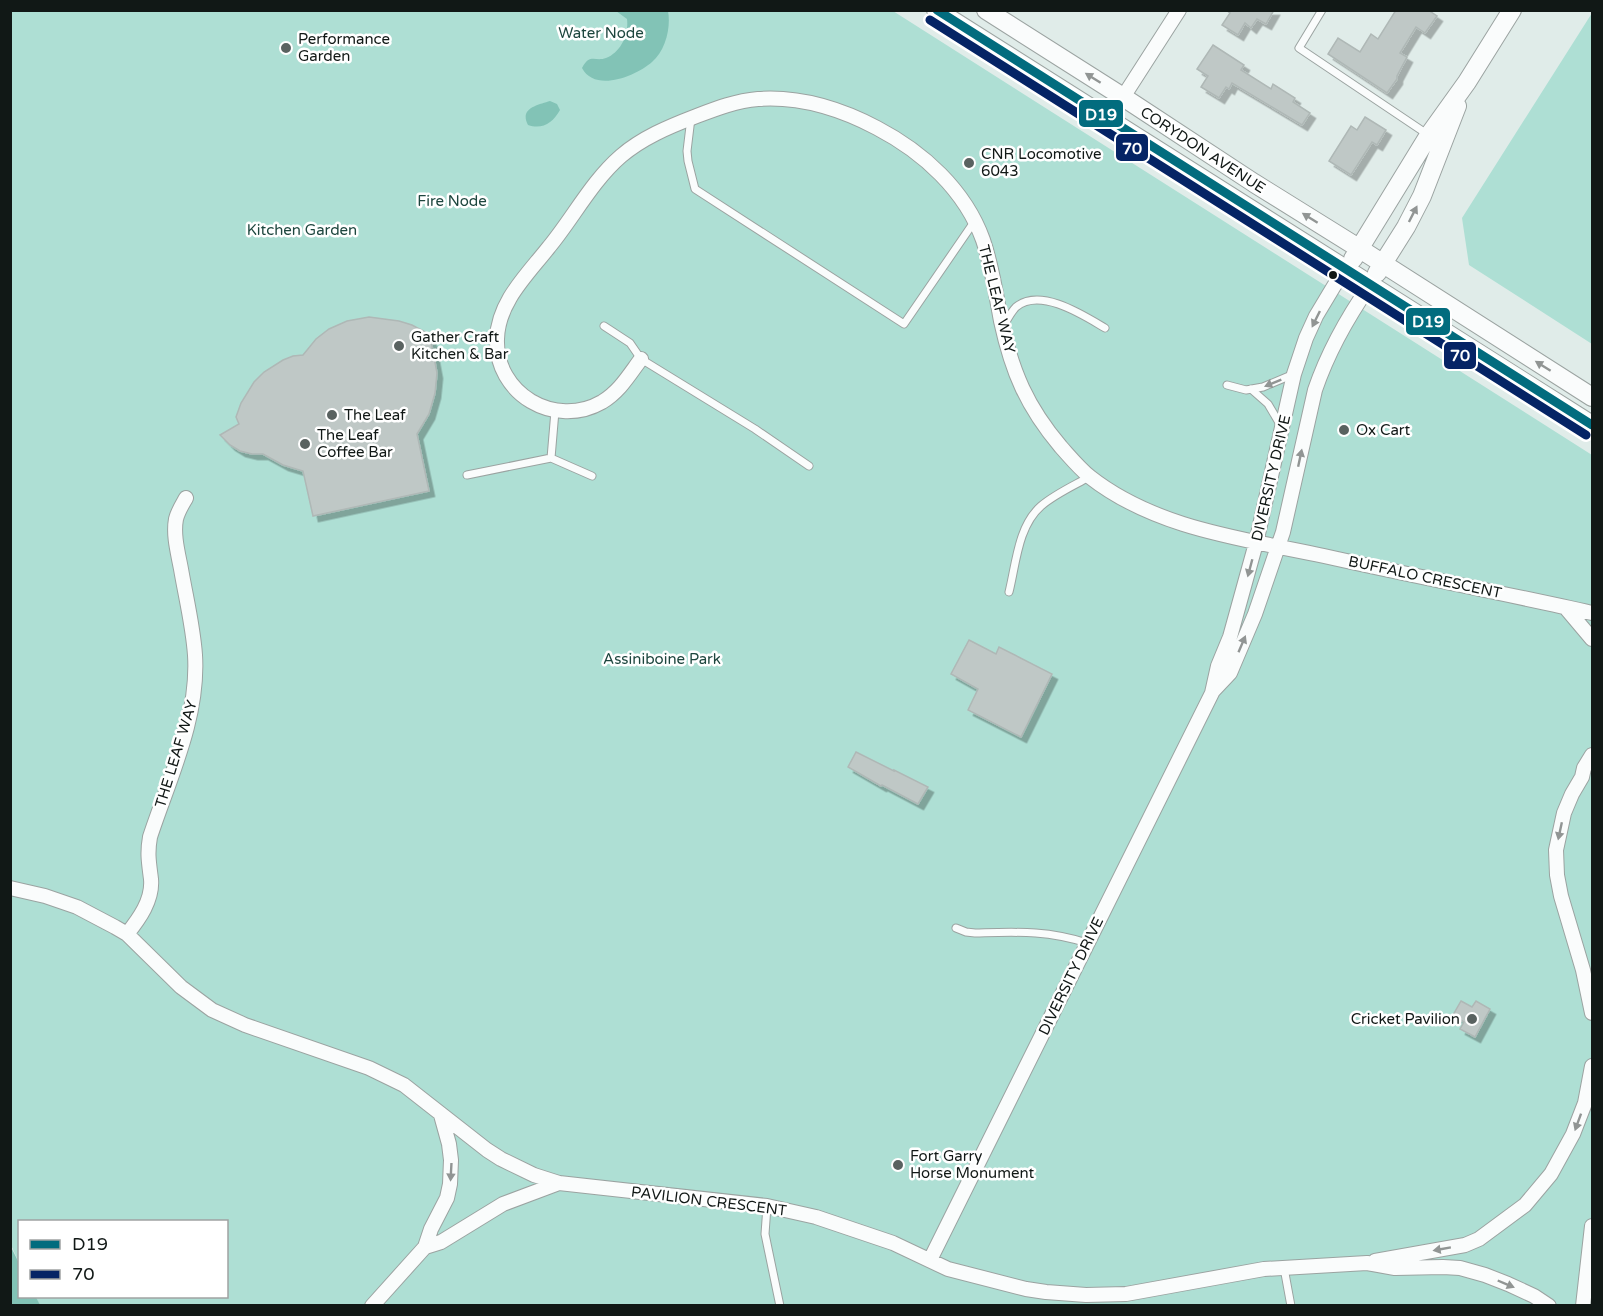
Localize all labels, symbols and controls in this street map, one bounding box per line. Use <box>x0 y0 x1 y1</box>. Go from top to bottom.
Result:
park label: Water Node <box>558 24 644 42</box>
place label: Performance Garden <box>298 30 390 65</box>
marker: Performance Garden <box>279 41 293 55</box>
one-way arrow <box>1085 73 1101 84</box>
line badge: D19 <box>1078 99 1124 128</box>
street label: CORYDON AVENUE <box>1137 103 1269 197</box>
text: D19 <box>1085 105 1117 125</box>
line badge: 70 <box>1115 133 1149 162</box>
text: 70 <box>1122 139 1142 159</box>
place label: CNR Locomotive 6043 <box>981 145 1102 180</box>
marker: CNR Locomotive 6043 <box>962 156 976 170</box>
park label: Fire Node <box>417 192 487 210</box>
one-way arrow <box>1409 205 1418 222</box>
one-way arrow <box>1302 213 1318 224</box>
park label: Kitchen Garden <box>247 221 357 239</box>
street label: THE LEAF WAY <box>975 243 1019 356</box>
unlabelled marker <box>1327 269 1339 281</box>
line badge: D19 <box>1405 307 1451 336</box>
one-way arrow <box>1311 310 1320 327</box>
text: D19 <box>1412 312 1444 332</box>
place label: Gather Craft Kitchen & Bar <box>411 328 509 363</box>
marker: Gather Craft Kitchen & Bar <box>392 339 406 353</box>
line badge: 70 <box>1443 341 1477 370</box>
text: 70 <box>1450 346 1470 366</box>
one-way arrow <box>1535 360 1551 371</box>
one-way arrow <box>1264 378 1282 388</box>
place label: The Leaf <box>344 406 406 424</box>
marker: The Leaf <box>325 408 339 422</box>
street label: DIVERSITY DRIVE <box>1248 413 1294 543</box>
place label: Ox Cart <box>1356 421 1411 439</box>
marker: Ox Cart <box>1337 423 1351 437</box>
place label: The Leaf Coffee Bar <box>317 426 393 461</box>
marker: The Leaf Coffee Bar <box>298 437 312 451</box>
one-way arrow <box>1295 449 1305 467</box>
street label: BUFFALO CRESCENT <box>1347 552 1503 602</box>
one-way arrow <box>1244 558 1254 577</box>
one-way arrow <box>1237 634 1247 652</box>
park label: Assiniboine Park <box>603 650 721 668</box>
street label: THE LEAF WAY <box>151 698 201 810</box>
one-way arrow <box>1555 821 1564 840</box>
street label: DIVERSITY DRIVE <box>1035 914 1107 1038</box>
place label: Cricket Pavilion <box>1351 1010 1460 1028</box>
marker: Cricket Pavilion <box>1465 1012 1479 1026</box>
one-way arrow <box>1573 1113 1582 1131</box>
place label: Fort Garry Horse Monument <box>910 1147 1034 1182</box>
marker: Fort Garry Horse Monument <box>891 1158 905 1172</box>
one-way arrow <box>446 1163 455 1182</box>
street label: PAVILION CRESCENT <box>630 1183 788 1219</box>
legend <box>18 1220 228 1298</box>
text: D19 <box>72 1233 108 1255</box>
one-way arrow <box>1432 1245 1451 1254</box>
text: 70 <box>72 1263 95 1285</box>
one-way arrow <box>1497 1280 1515 1289</box>

